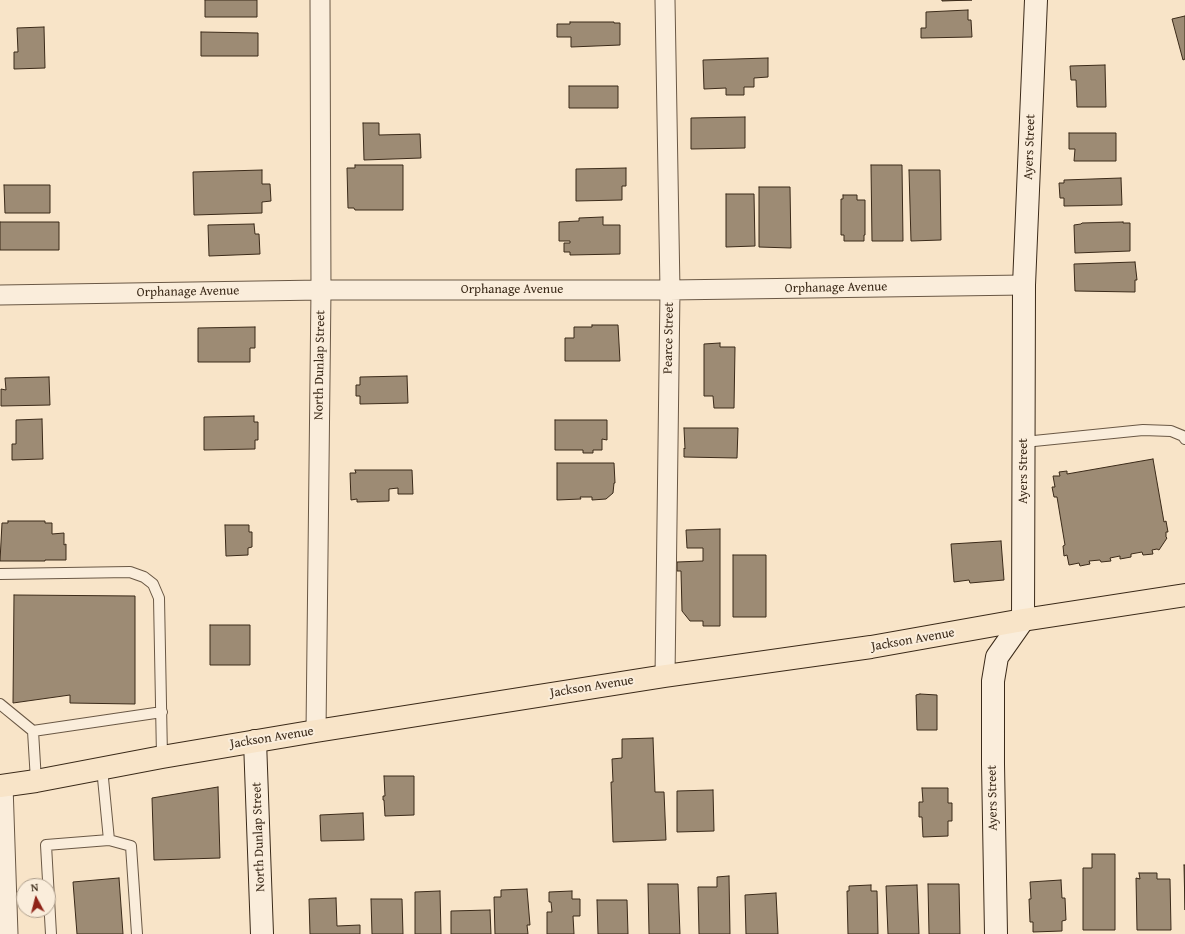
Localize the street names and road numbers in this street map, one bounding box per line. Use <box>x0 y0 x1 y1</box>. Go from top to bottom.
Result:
street label: Ayers Street <box>1021 114 1039 180</box>
street label: Orphanage Avenue <box>785 279 887 297</box>
street label: Orphanage Avenue <box>461 282 563 298</box>
street label: Orphanage Avenue <box>137 283 239 301</box>
street label: Pearce Street <box>661 302 677 374</box>
street label: North Dunlap Street <box>311 310 329 420</box>
street label: Ayers Street <box>1016 438 1032 504</box>
street label: Jackson Avenue <box>870 625 956 655</box>
street label: Jackson Avenue <box>549 673 635 701</box>
street label: Jackson Avenue <box>229 724 315 752</box>
street label: Ayers Street <box>985 765 1001 831</box>
street label: North Dunlap Street <box>249 782 269 892</box>

